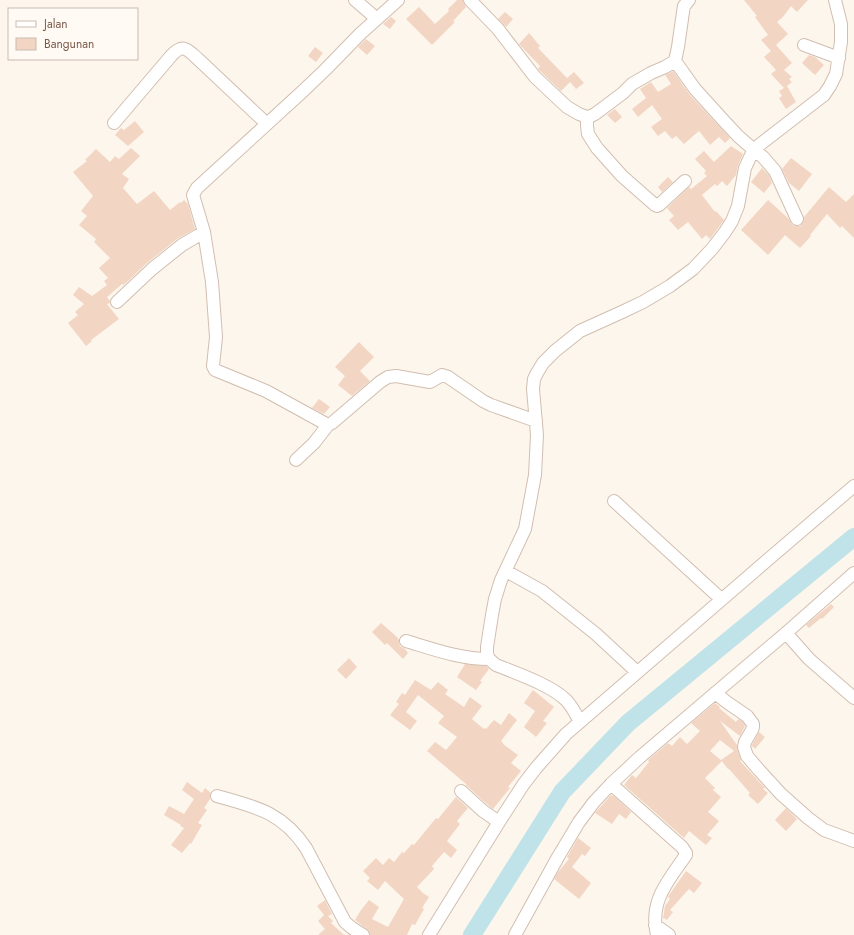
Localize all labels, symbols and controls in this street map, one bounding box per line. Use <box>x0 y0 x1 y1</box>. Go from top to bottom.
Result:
legend <box>8 8 138 60</box>
text: Jalan <box>42 15 67 33</box>
text: Bangunan <box>44 35 94 53</box>

